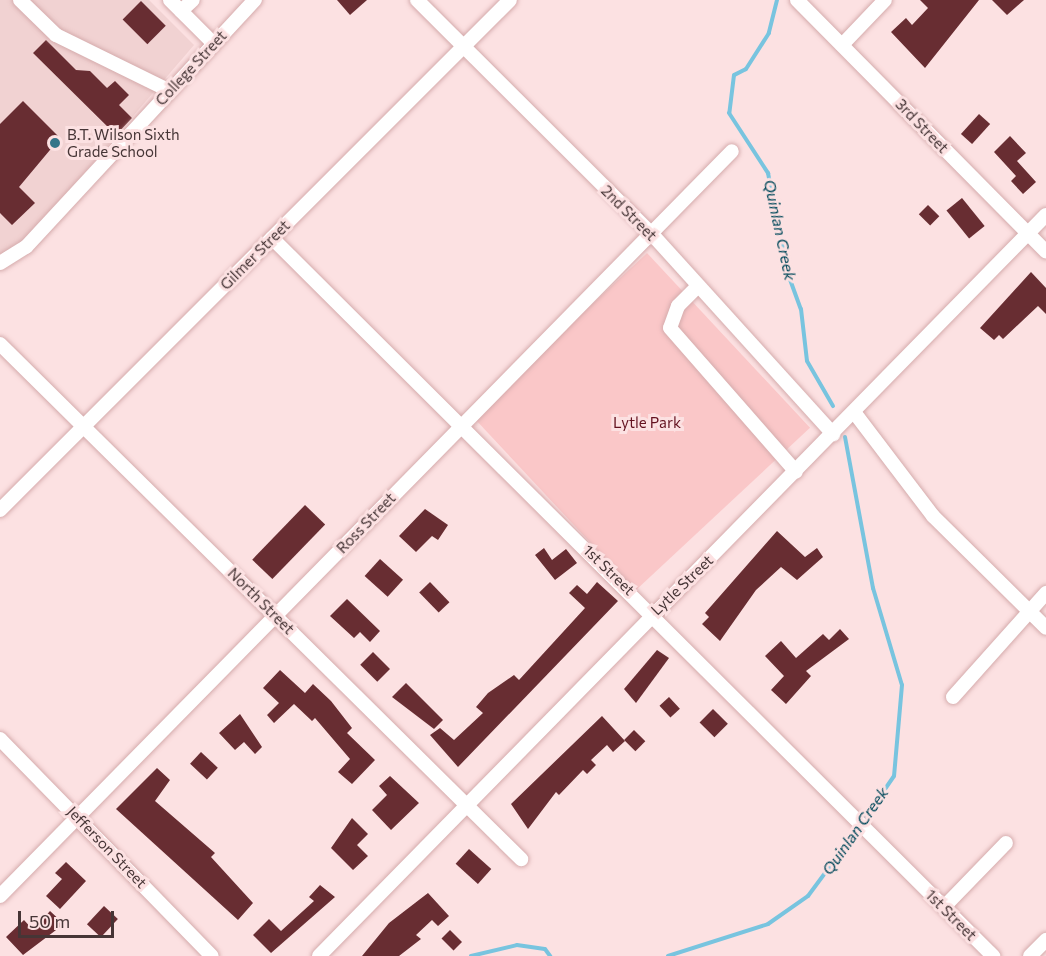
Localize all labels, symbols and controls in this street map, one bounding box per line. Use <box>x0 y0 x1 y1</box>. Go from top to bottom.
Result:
street label: College Street <box>152 27 230 109</box>
street label: 3rd Street <box>892 95 952 157</box>
place label: B.T. Wilson Sixth Grade School <box>67 125 180 160</box>
marker: B.T. Wilson Sixth Grade School <box>48 136 62 150</box>
water label: Quinlan Creek <box>760 178 800 282</box>
street label: 2nd Street <box>598 182 660 244</box>
street label: Gilmer Street <box>216 216 294 294</box>
park label: Lytle Park <box>613 414 681 432</box>
street label: Ross Street <box>333 489 399 557</box>
street label: 1st Street <box>580 541 638 599</box>
street label: Lytle Street <box>647 551 717 619</box>
street label: North Street <box>224 564 298 638</box>
water label: Quinlan Creek <box>818 783 892 879</box>
street label: Jefferson Street <box>63 802 151 892</box>
street label: 1st Street <box>922 886 980 944</box>
scale bar <box>21 899 117 937</box>
text: 50 m <box>29 910 70 932</box>

